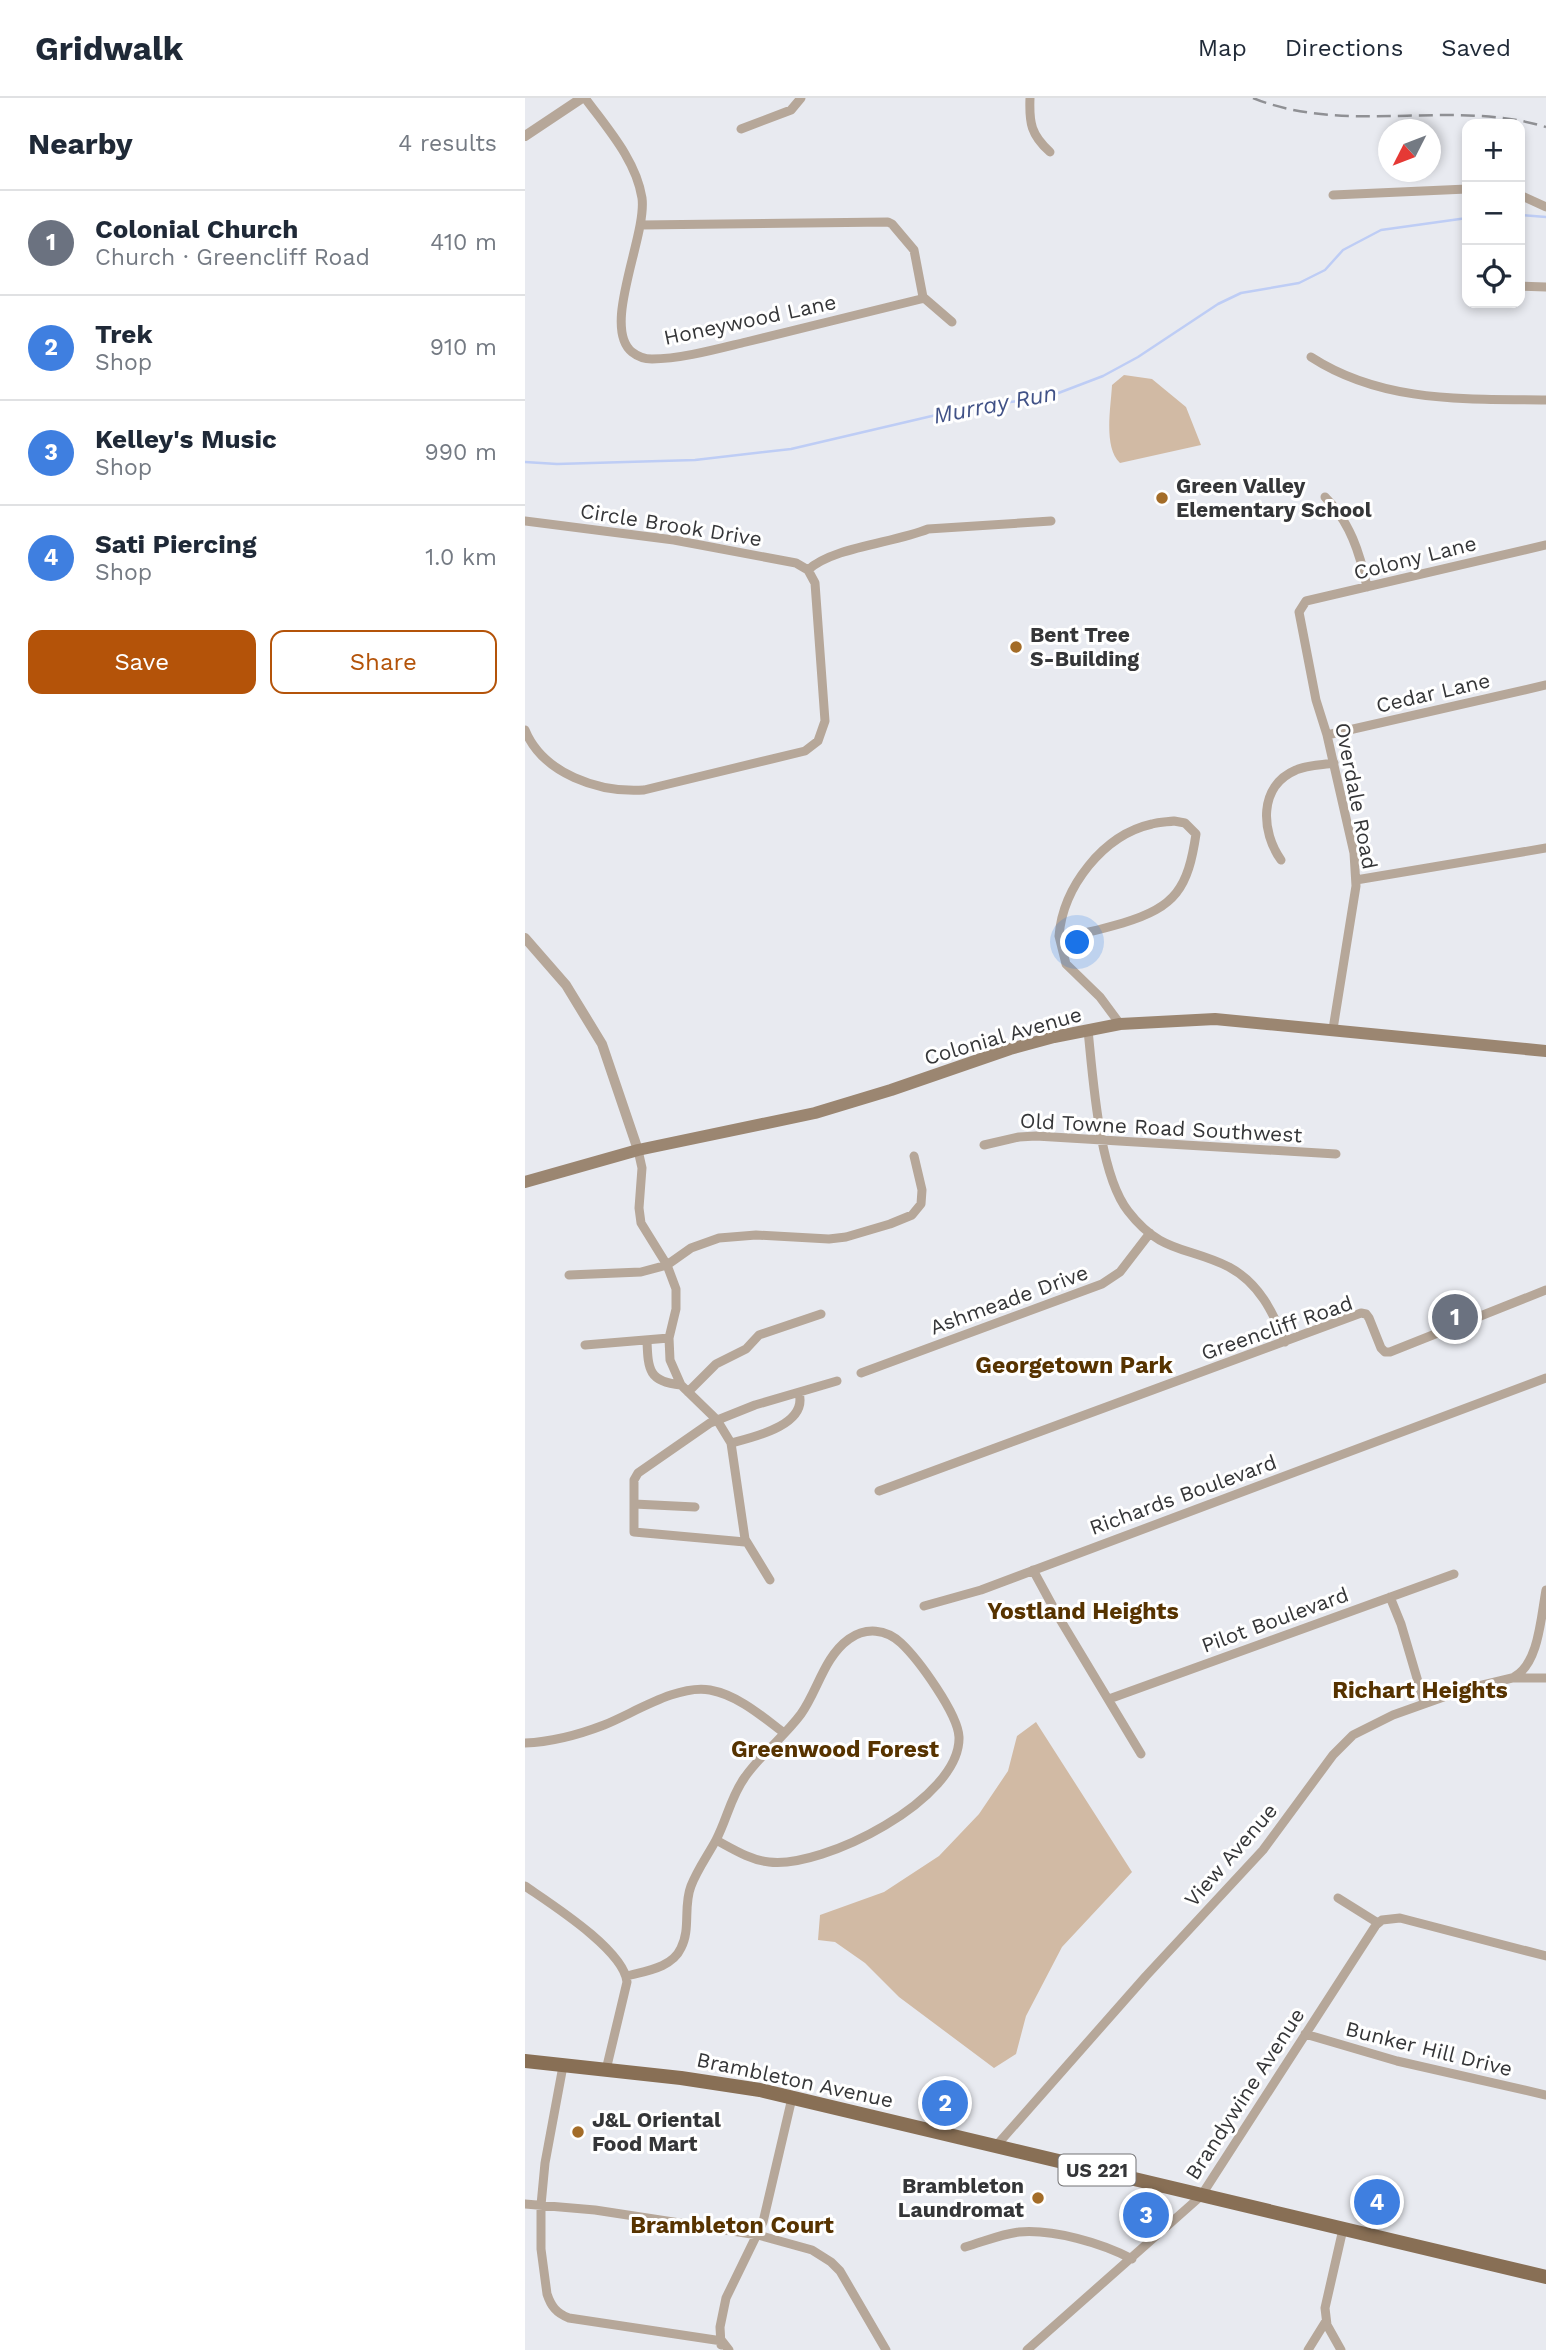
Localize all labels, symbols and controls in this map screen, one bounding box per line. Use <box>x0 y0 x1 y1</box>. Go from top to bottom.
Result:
text: Gridwalk <box>35 29 183 68</box>
text: Map <box>1198 34 1247 62</box>
text: Directions <box>1285 34 1403 62</box>
text: Saved <box>1441 34 1511 62</box>
north arrow <box>1378 119 1441 182</box>
map controls <box>1462 119 1525 308</box>
button: + <box>1462 119 1525 182</box>
text: Nearby <box>28 126 133 161</box>
text: 4 results <box>398 130 497 157</box>
button: − <box>1462 182 1525 245</box>
text: Colonial Church <box>95 214 298 244</box>
text: 1 <box>46 229 56 256</box>
text: 410 m <box>430 229 497 256</box>
text: Church · Greencliff Road <box>95 244 370 271</box>
button: locate <box>1462 245 1525 308</box>
street label: Honeywood Lane <box>661 289 838 350</box>
text: Trek <box>95 319 153 349</box>
text: 2 <box>44 334 58 361</box>
text: 910 m <box>430 334 497 361</box>
text: Shop <box>95 349 152 376</box>
water label: Murray Run <box>931 379 1059 430</box>
text: Kelley's Music <box>95 424 277 454</box>
text: 3 <box>44 439 58 466</box>
text: 990 m <box>425 439 497 466</box>
text: Shop <box>95 454 152 481</box>
place label: Green Valley Elementary School <box>1176 473 1372 522</box>
marker: Green Valley Elementary School <box>1154 490 1170 506</box>
street label: Circle Brook Drive <box>578 498 764 551</box>
text: Sati Piercing <box>95 529 257 559</box>
street label: Colony Lane <box>1351 530 1479 585</box>
text: 4 <box>44 544 58 571</box>
text: 1.0 km <box>425 544 497 571</box>
text: Shop <box>95 559 152 586</box>
place label: Bent Tree S-Building <box>1030 622 1139 671</box>
button: Save <box>28 630 256 694</box>
button: Share <box>270 630 497 694</box>
marker: Bent Tree S-Building <box>1008 639 1024 655</box>
street label: Cedar Lane <box>1373 667 1492 718</box>
street label: Overdale Road <box>1330 720 1383 871</box>
your location <box>1060 925 1094 959</box>
street label: Colonial Avenue <box>921 1001 1085 1070</box>
street label: Old Towne Road Southwest <box>1019 1108 1303 1147</box>
street label: Ashmeade Drive <box>926 1259 1091 1340</box>
street label: Greencliff Road <box>1198 1290 1356 1365</box>
pin: 1 <box>1432 1291 1478 1343</box>
district label: Georgetown Park <box>975 1352 1173 1379</box>
street label: Richards Boulevard <box>1086 1449 1280 1540</box>
street label: Pilot Boulevard <box>1198 1581 1352 1658</box>
district label: Yostland Heights <box>987 1598 1179 1625</box>
district label: Richart Heights <box>1332 1677 1508 1704</box>
district label: Greenwood Forest <box>731 1736 939 1763</box>
street label: View Avenue <box>1179 1798 1282 1911</box>
street label: Brandywine Avenue <box>1180 2003 1309 2184</box>
street label: Bunker Hill Drive <box>1343 2016 1515 2081</box>
street label: Brambleton Avenue <box>695 2046 896 2113</box>
pin: 2 <box>922 2077 968 2129</box>
place label: J&L Oriental Food Mart <box>592 2107 721 2156</box>
marker: J&L Oriental Food Mart <box>570 2124 586 2140</box>
road number: US 221 <box>1059 2154 1135 2186</box>
place label: Brambleton Laundromat <box>898 2173 1024 2222</box>
pin: 4 <box>1354 2176 1400 2228</box>
pin: 3 <box>1123 2189 1169 2241</box>
marker: Brambleton Laundromat <box>1030 2190 1046 2206</box>
district label: Brambleton Court <box>630 2212 834 2239</box>

